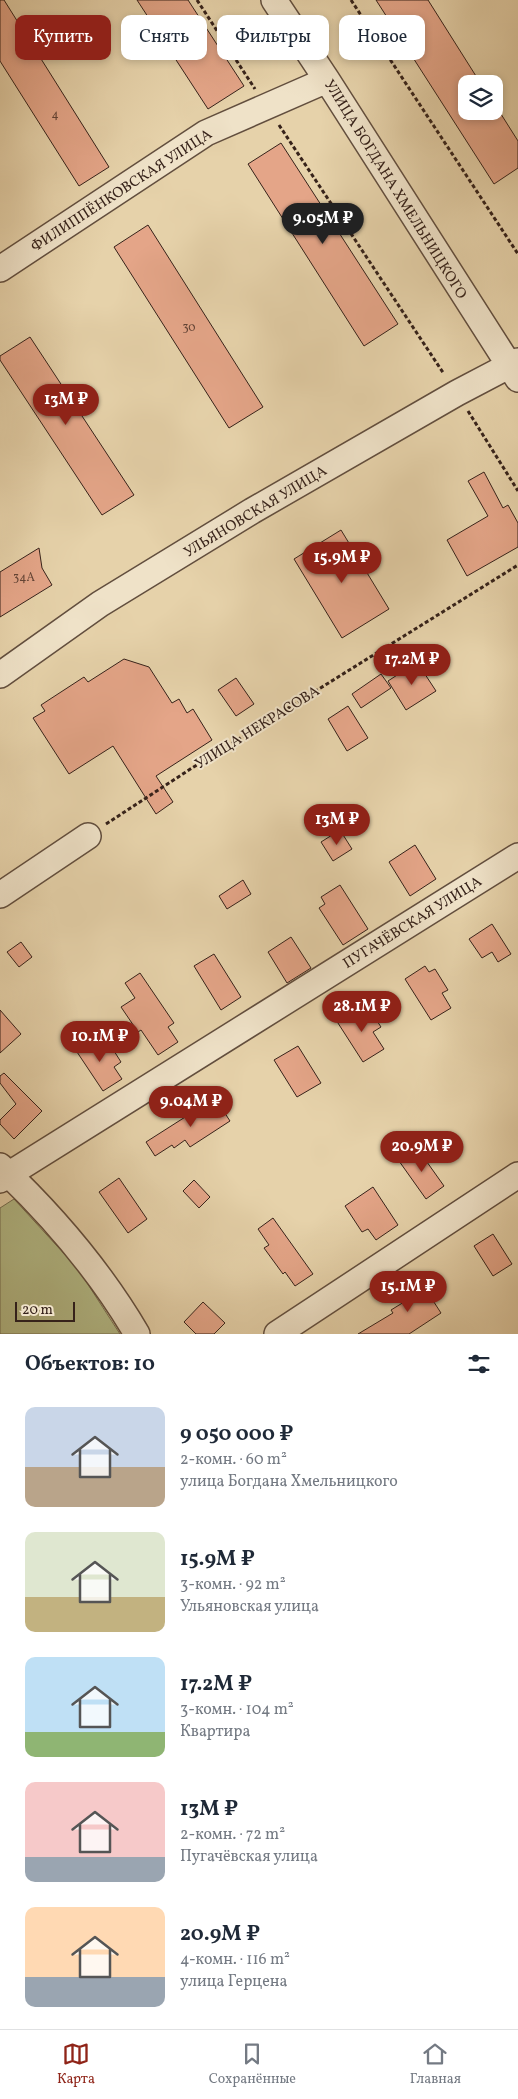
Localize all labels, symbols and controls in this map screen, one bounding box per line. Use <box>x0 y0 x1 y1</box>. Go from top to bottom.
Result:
chip: Купить <box>15 15 111 60</box>
chip: Снять <box>121 15 207 60</box>
chip: Фильтры <box>217 15 329 60</box>
chip: Новое <box>339 15 425 60</box>
map controls <box>458 75 503 120</box>
button: layers <box>458 75 503 120</box>
street label: УЛИЦА БОГДАНА ХМЕЛЬНИЦКОГО <box>318 76 471 304</box>
house number: 4 <box>51 107 59 123</box>
street label: ФИЛИППЁНКОВСКАЯ УЛИЦА <box>27 124 217 258</box>
pin: 9.05M ₽ <box>277 202 369 245</box>
text: 9.05M ₽ <box>293 208 353 230</box>
house number: 30 <box>182 320 196 336</box>
pin: 13M ₽ <box>31 384 101 426</box>
text: 13M ₽ <box>44 389 88 411</box>
street label: УЛЬЯНОВСКАЯ УЛИЦА <box>180 461 332 563</box>
pin: 15.9M ₽ <box>296 542 388 584</box>
text: 15.9M ₽ <box>313 547 371 569</box>
house number: 34А <box>13 570 35 586</box>
pin: 17.2M ₽ <box>366 644 458 686</box>
text: 17.2M ₽ <box>385 649 439 671</box>
street label: УЛИЦА НЕКРАСОВА <box>191 681 325 775</box>
pin: 13M ₽ <box>302 804 372 846</box>
text: 13M ₽ <box>315 809 359 831</box>
street label: ПУГАЧЁВСКАЯ УЛИЦА <box>339 872 487 975</box>
pin: 28.1M ₽ <box>316 990 408 1033</box>
text: 28.1M ₽ <box>333 996 391 1018</box>
pin: 10.1M ₽ <box>54 1020 146 1063</box>
text: 10.1M ₽ <box>72 1026 128 1048</box>
pin: 9.04M ₽ <box>145 1086 237 1128</box>
text: 9.04M ₽ <box>160 1091 222 1113</box>
pin: 20.9M ₽ <box>376 1130 468 1173</box>
text: 20.9M ₽ <box>391 1136 453 1158</box>
pin: 15.1M ₽ <box>362 1270 454 1313</box>
text: 15.1M ₽ <box>381 1276 435 1298</box>
scale bar <box>15 1299 75 1322</box>
text: 20 m <box>22 1301 53 1320</box>
text: Объектов: 10 <box>25 1350 155 1379</box>
icon: filters <box>465 1350 493 1378</box>
text: 9 050 000 ₽ <box>180 1420 293 1449</box>
icon: home <box>65 1427 125 1487</box>
text: 2-комн. · 60 m² <box>180 1449 287 1471</box>
text: улица Богдана Хмельницкого <box>180 1471 398 1493</box>
text: 15.9M ₽ <box>180 1545 255 1574</box>
icon: home <box>65 1552 125 1612</box>
text: 3-комн. · 92 m² <box>180 1574 286 1596</box>
text: Ульяновская улица <box>180 1596 319 1618</box>
text: 17.2M ₽ <box>180 1670 252 1699</box>
icon: home <box>65 1677 125 1737</box>
text: 3-комн. · 104 m² <box>180 1699 294 1721</box>
text: Квартира <box>180 1721 250 1743</box>
text: 13M ₽ <box>180 1795 238 1824</box>
icon: home <box>65 1802 125 1862</box>
text: 2-комн. · 72 m² <box>180 1824 285 1846</box>
text: Пугачёвская улица <box>180 1846 318 1868</box>
text: 20.9M ₽ <box>180 1920 260 1949</box>
icon: home <box>65 1927 125 1987</box>
text: 4-комн. · 116 m² <box>180 1949 290 1971</box>
text: улица Герцена <box>180 1971 288 1993</box>
tab: Карта <box>57 2040 95 2089</box>
tab: Сохранённые <box>209 2040 296 2089</box>
tab: Главная <box>410 2040 461 2089</box>

